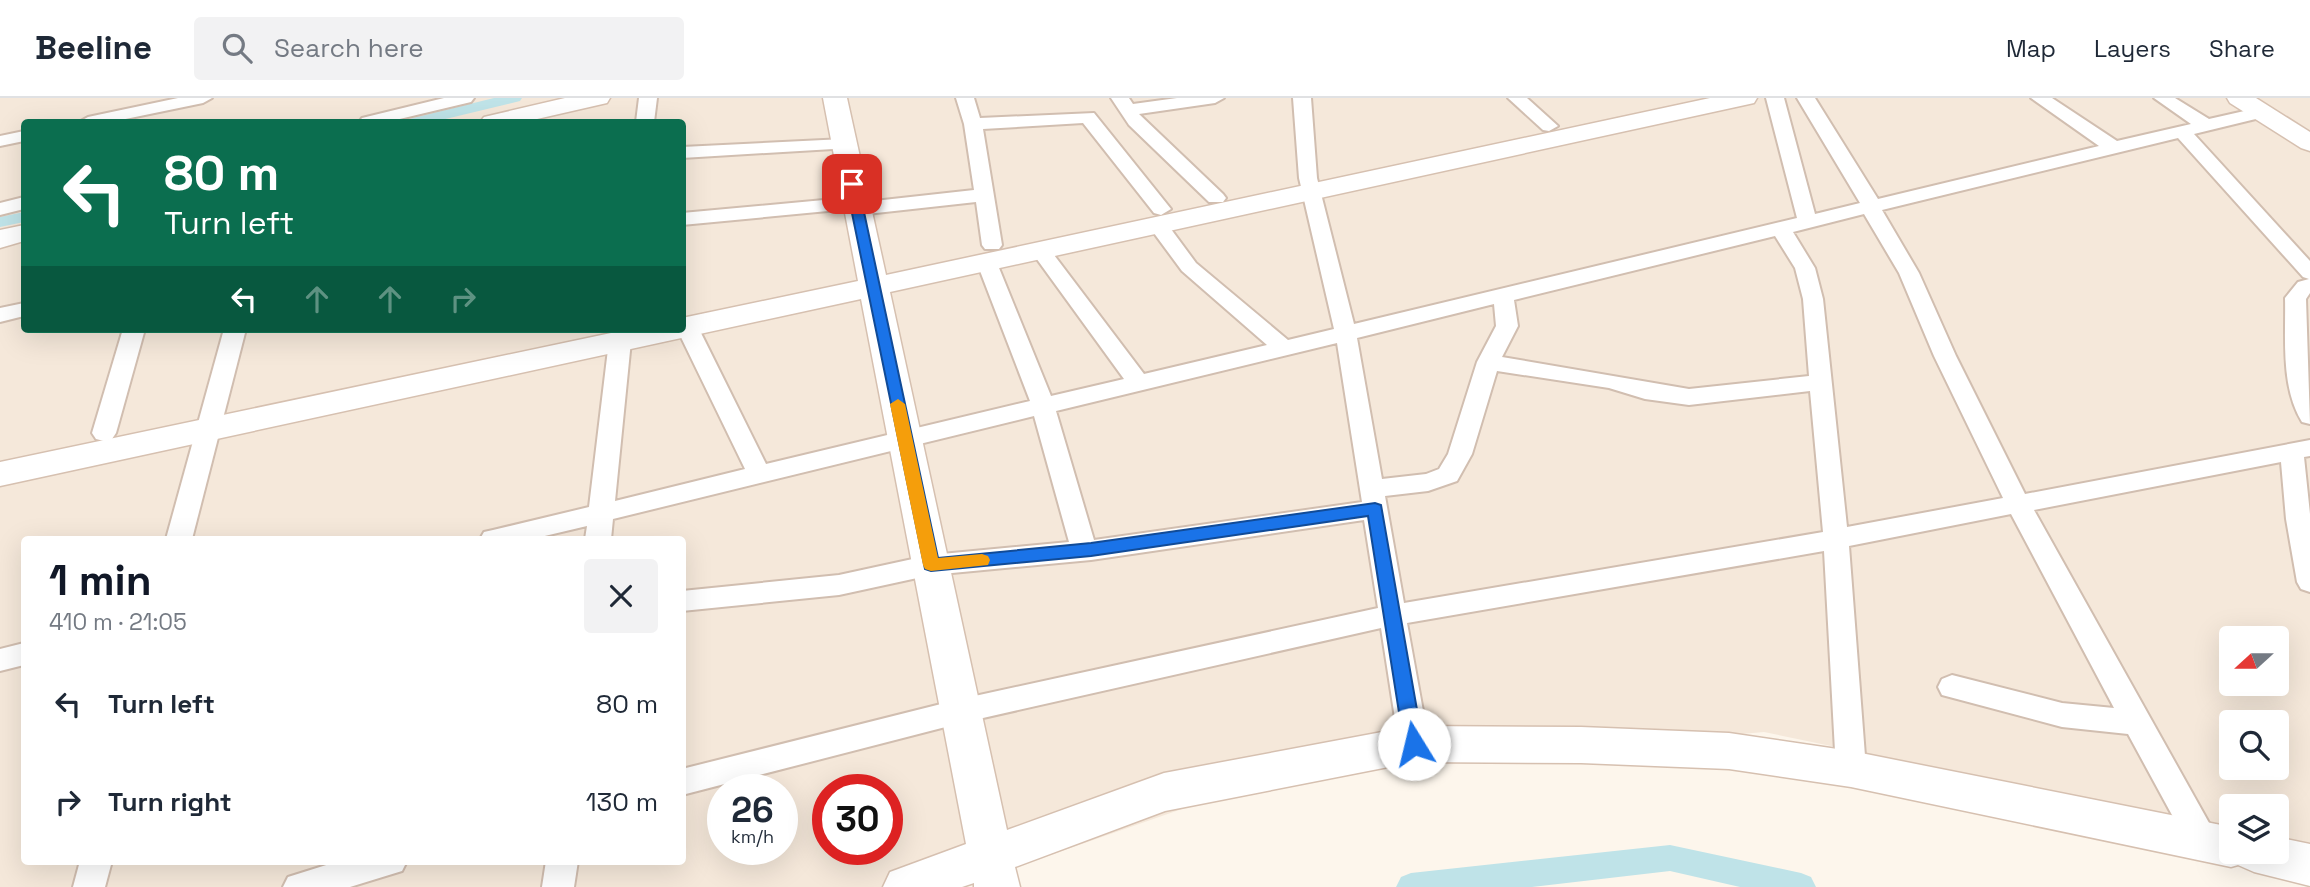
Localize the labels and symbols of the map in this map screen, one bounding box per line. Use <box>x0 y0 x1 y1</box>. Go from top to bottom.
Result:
pin <box>822 154 882 214</box>
north arrow <box>2219 626 2289 696</box>
position arrow <box>1377 707 1451 781</box>
speed limit sign: 30 <box>812 774 903 865</box>

